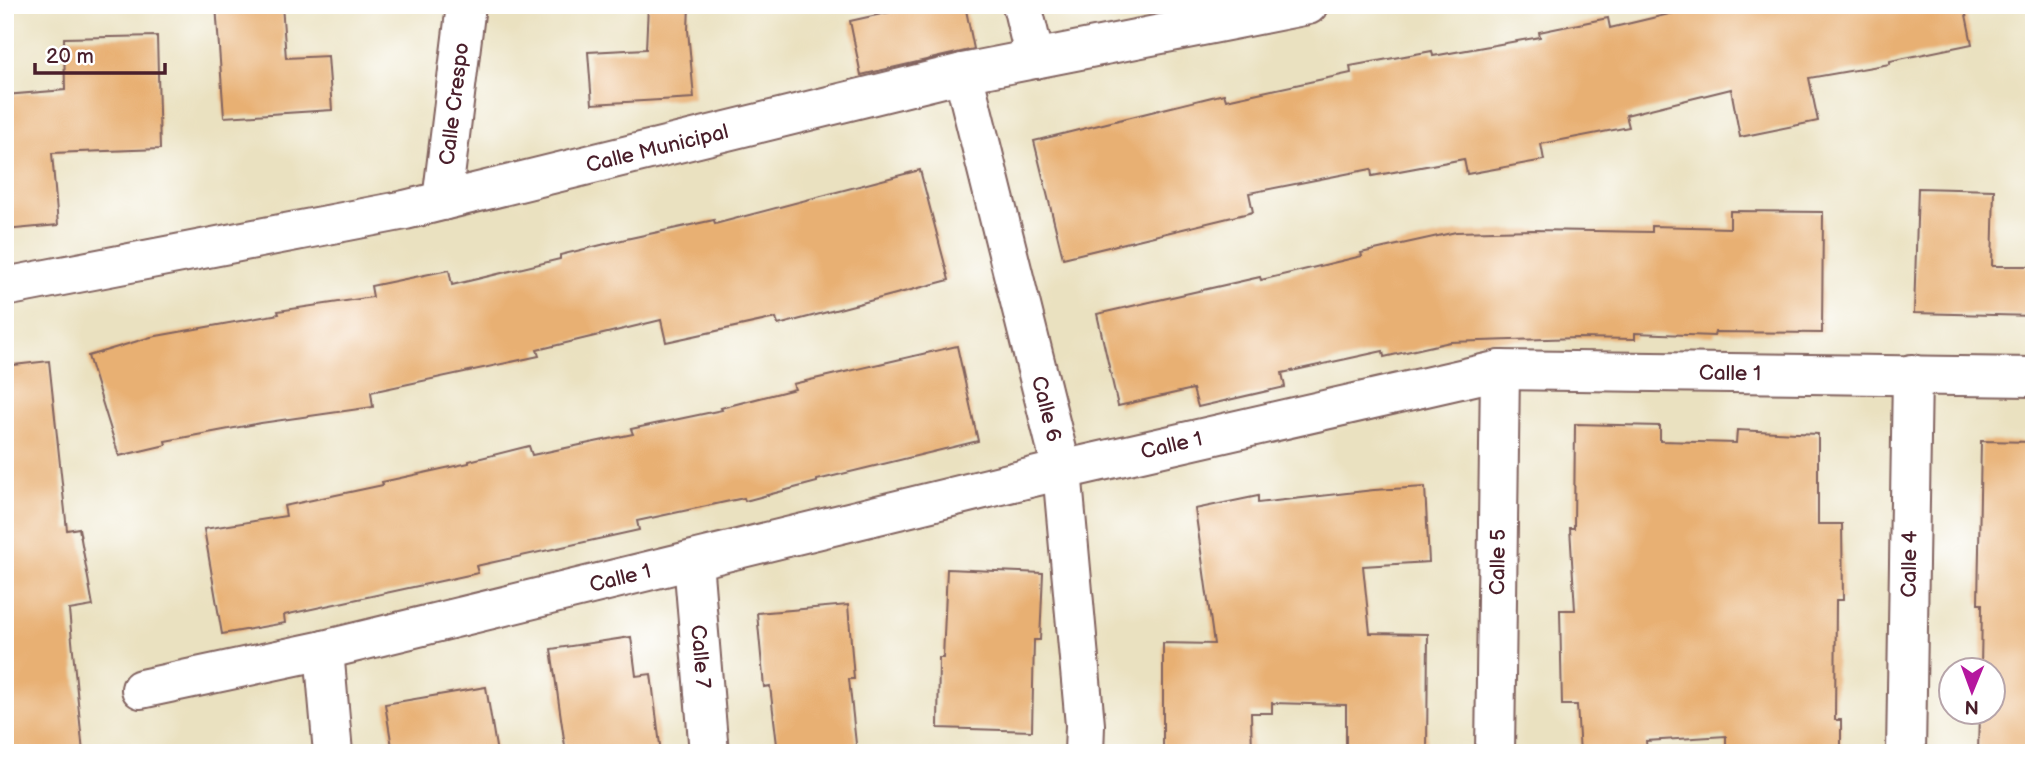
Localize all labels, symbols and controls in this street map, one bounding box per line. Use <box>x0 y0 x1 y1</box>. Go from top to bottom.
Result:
scale bar <box>35 32 164 76</box>
street label: Calle Crespo <box>434 41 474 166</box>
text: 20 m <box>46 44 94 69</box>
street label: Calle Municipal <box>583 119 731 178</box>
street label: Calle 1 <box>1699 360 1761 386</box>
street label: Calle 6 <box>1026 373 1067 444</box>
street label: Calle 1 <box>1138 426 1205 464</box>
street label: Calle 5 <box>1485 529 1510 595</box>
street label: Calle 4 <box>1896 530 1922 598</box>
street label: Calle 1 <box>587 558 653 597</box>
street label: Calle 7 <box>686 624 716 690</box>
north arrow <box>1938 656 2008 726</box>
text: N <box>1964 695 1979 718</box>

